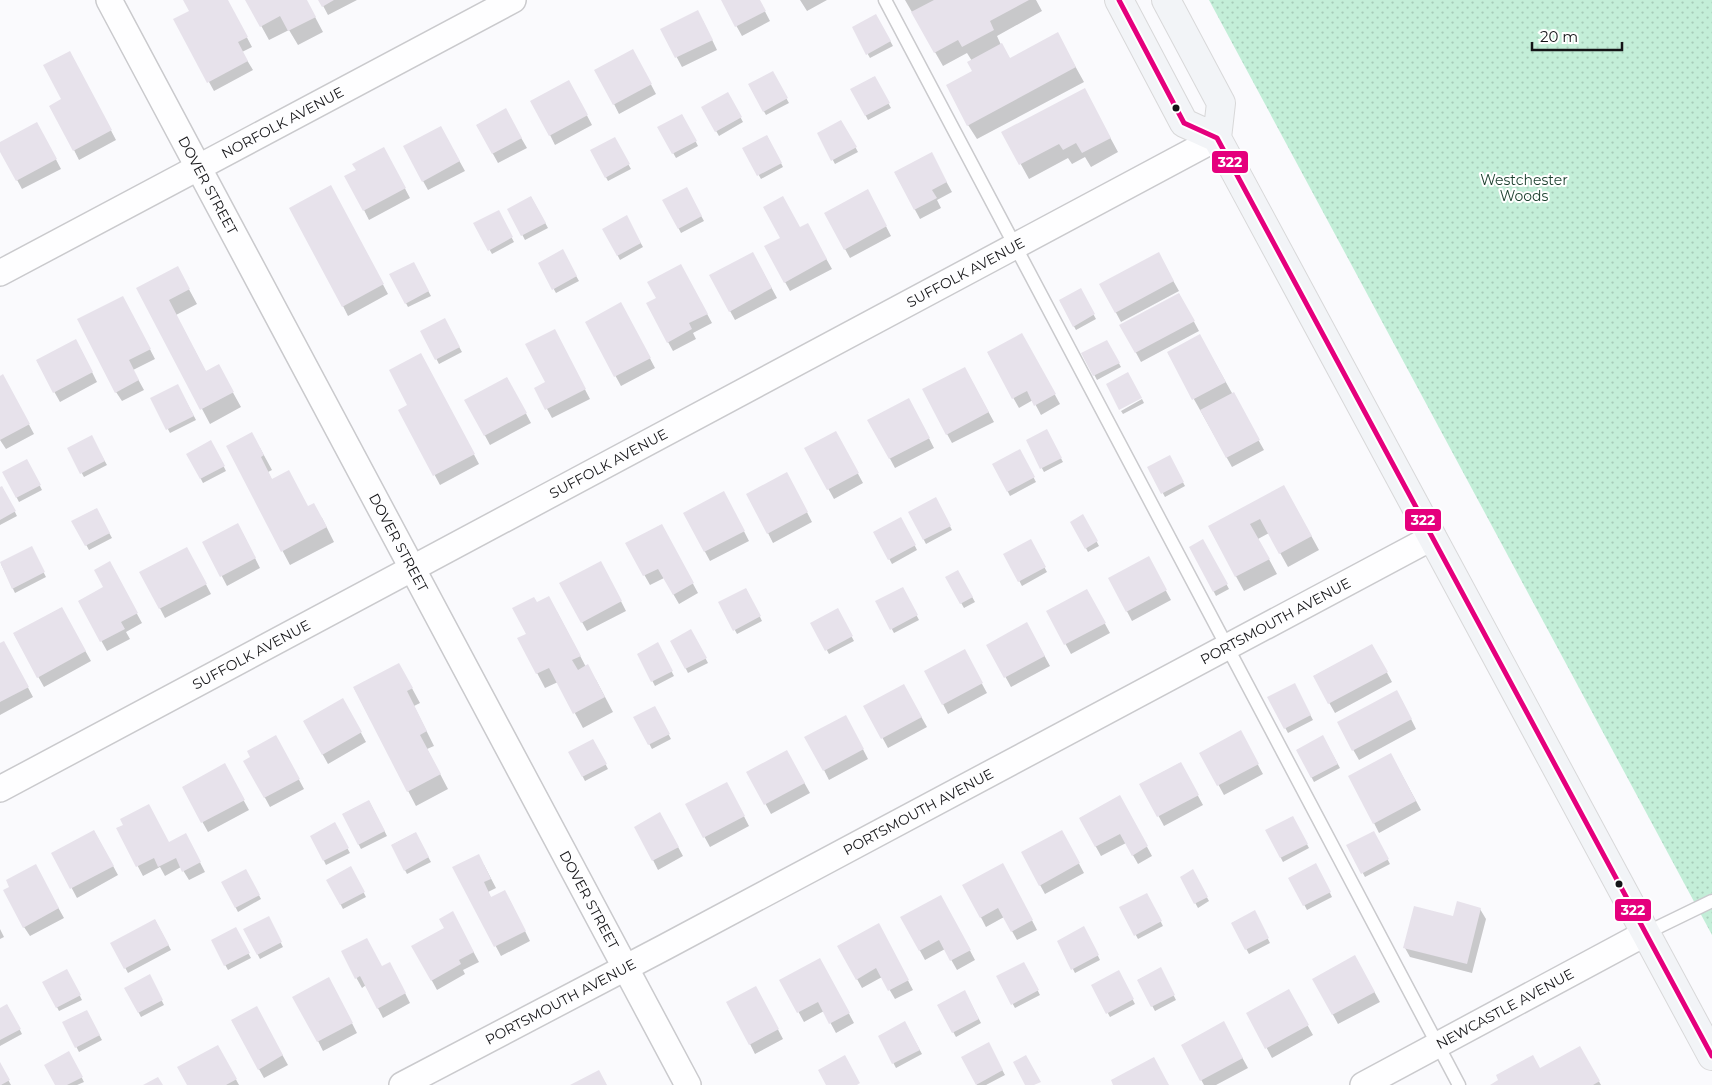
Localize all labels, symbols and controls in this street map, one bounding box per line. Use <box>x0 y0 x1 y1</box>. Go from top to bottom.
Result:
scale bar <box>1532 20 1622 52</box>
text: 20 m <box>1540 27 1578 46</box>
street label: NORFOLK AVENUE <box>218 83 347 163</box>
unlabelled marker <box>1171 103 1181 113</box>
street label: DOVER STREET <box>174 133 242 238</box>
line badge: 322 <box>1211 150 1249 174</box>
text: 322 <box>1217 153 1242 171</box>
park label: Westchester Woods <box>1480 171 1568 205</box>
street label: SUFFOLK AVENUE <box>903 234 1028 311</box>
street label: SUFFOLK AVENUE <box>546 425 671 502</box>
street label: DOVER STREET <box>365 490 432 595</box>
line badge: 322 <box>1404 508 1442 532</box>
text: 322 <box>1410 511 1435 529</box>
street label: PORTSMOUTH AVENUE <box>1197 574 1354 669</box>
street label: SUFFOLK AVENUE <box>189 616 313 693</box>
street label: PORTSMOUTH AVENUE <box>840 764 996 859</box>
street label: DOVER STREET <box>556 847 623 952</box>
unlabelled marker <box>1614 879 1624 889</box>
line badge: 322 <box>1614 898 1652 922</box>
text: 322 <box>1620 901 1645 919</box>
street label: PORTSMOUTH AVENUE <box>482 955 639 1049</box>
street label: NEWCASTLE AVENUE <box>1433 965 1577 1053</box>

